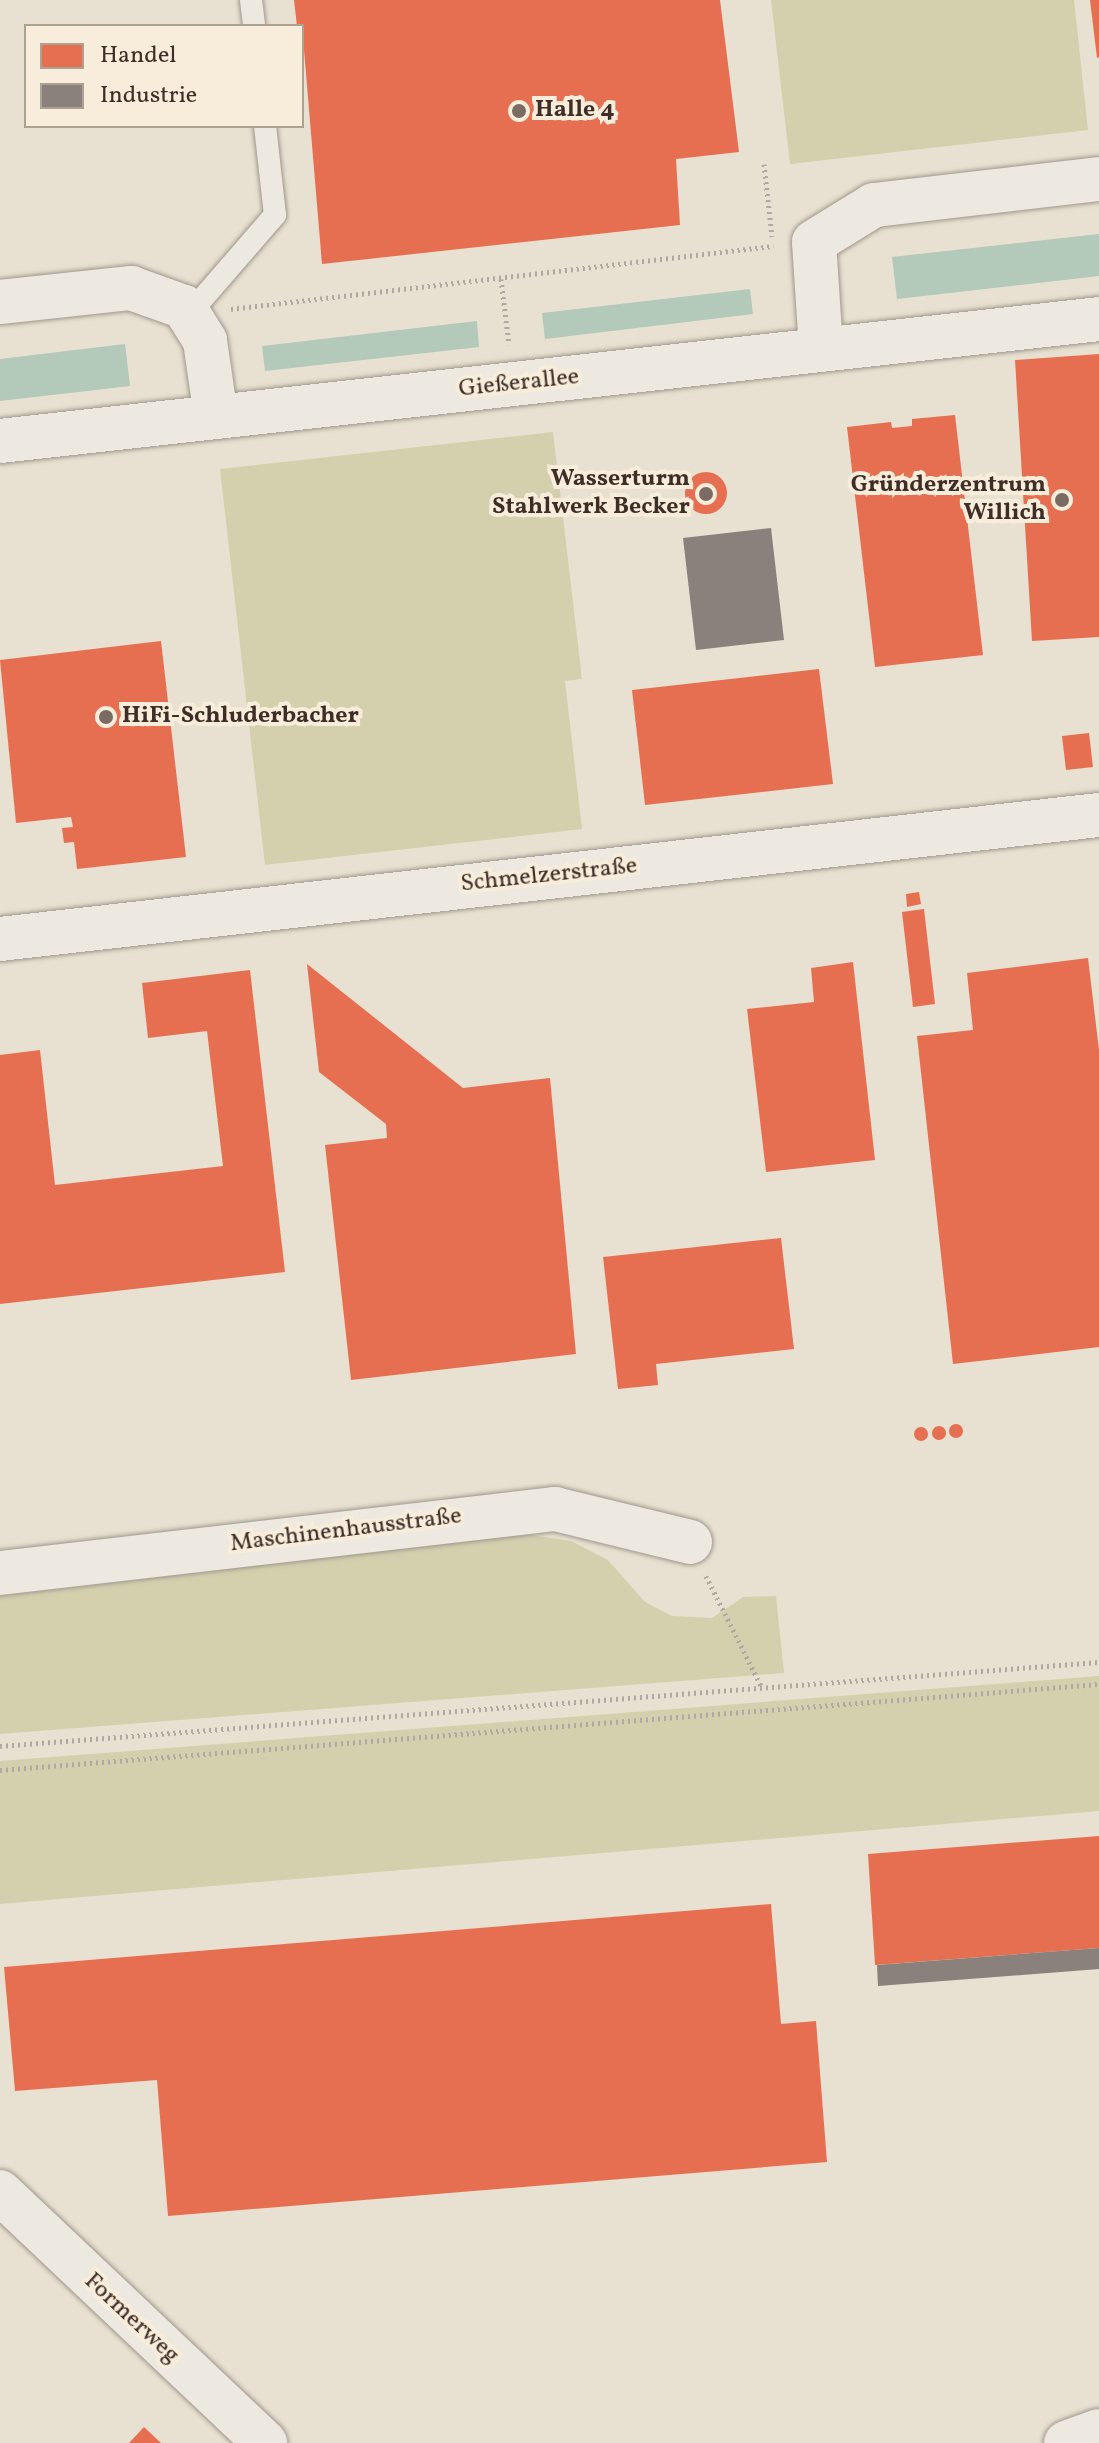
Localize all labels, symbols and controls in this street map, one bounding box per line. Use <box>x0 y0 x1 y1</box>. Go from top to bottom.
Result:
legend <box>24 24 304 128</box>
text: Handel <box>100 39 176 73</box>
text: Industrie <box>100 79 197 113</box>
place label: Halle 4 <box>535 97 615 125</box>
marker: Halle 4 <box>510 102 528 120</box>
street label: Gießerallee <box>457 363 581 405</box>
place label: Wasserturm Stahlwerk Becker <box>492 466 690 522</box>
place label: Gründerzentrum Willich <box>851 472 1046 528</box>
marker: Wasserturm Stahlwerk Becker <box>697 485 715 503</box>
marker: Gründerzentrum Willich <box>1053 491 1071 509</box>
place label: HiFi-Schluderbacher <box>122 703 359 731</box>
marker: HiFi-Schluderbacher <box>97 708 115 726</box>
street label: Schmelzerstraße <box>459 852 639 900</box>
street label: Maschinenhausstraße <box>229 1503 463 1559</box>
street label: Formerweg <box>77 2268 185 2370</box>

